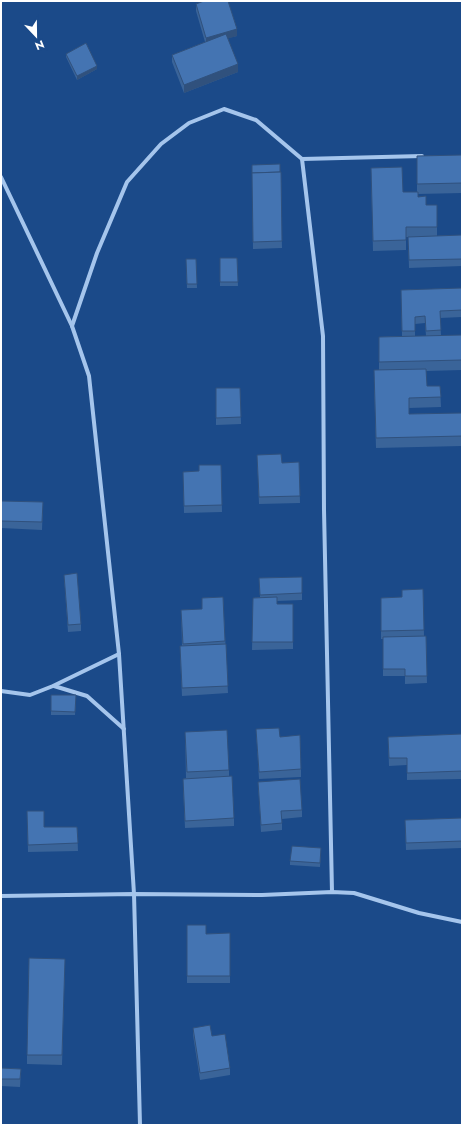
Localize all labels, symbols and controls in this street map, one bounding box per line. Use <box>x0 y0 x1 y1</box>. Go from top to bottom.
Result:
north arrow <box>16 16 56 56</box>
text: N <box>33 36 47 54</box>

